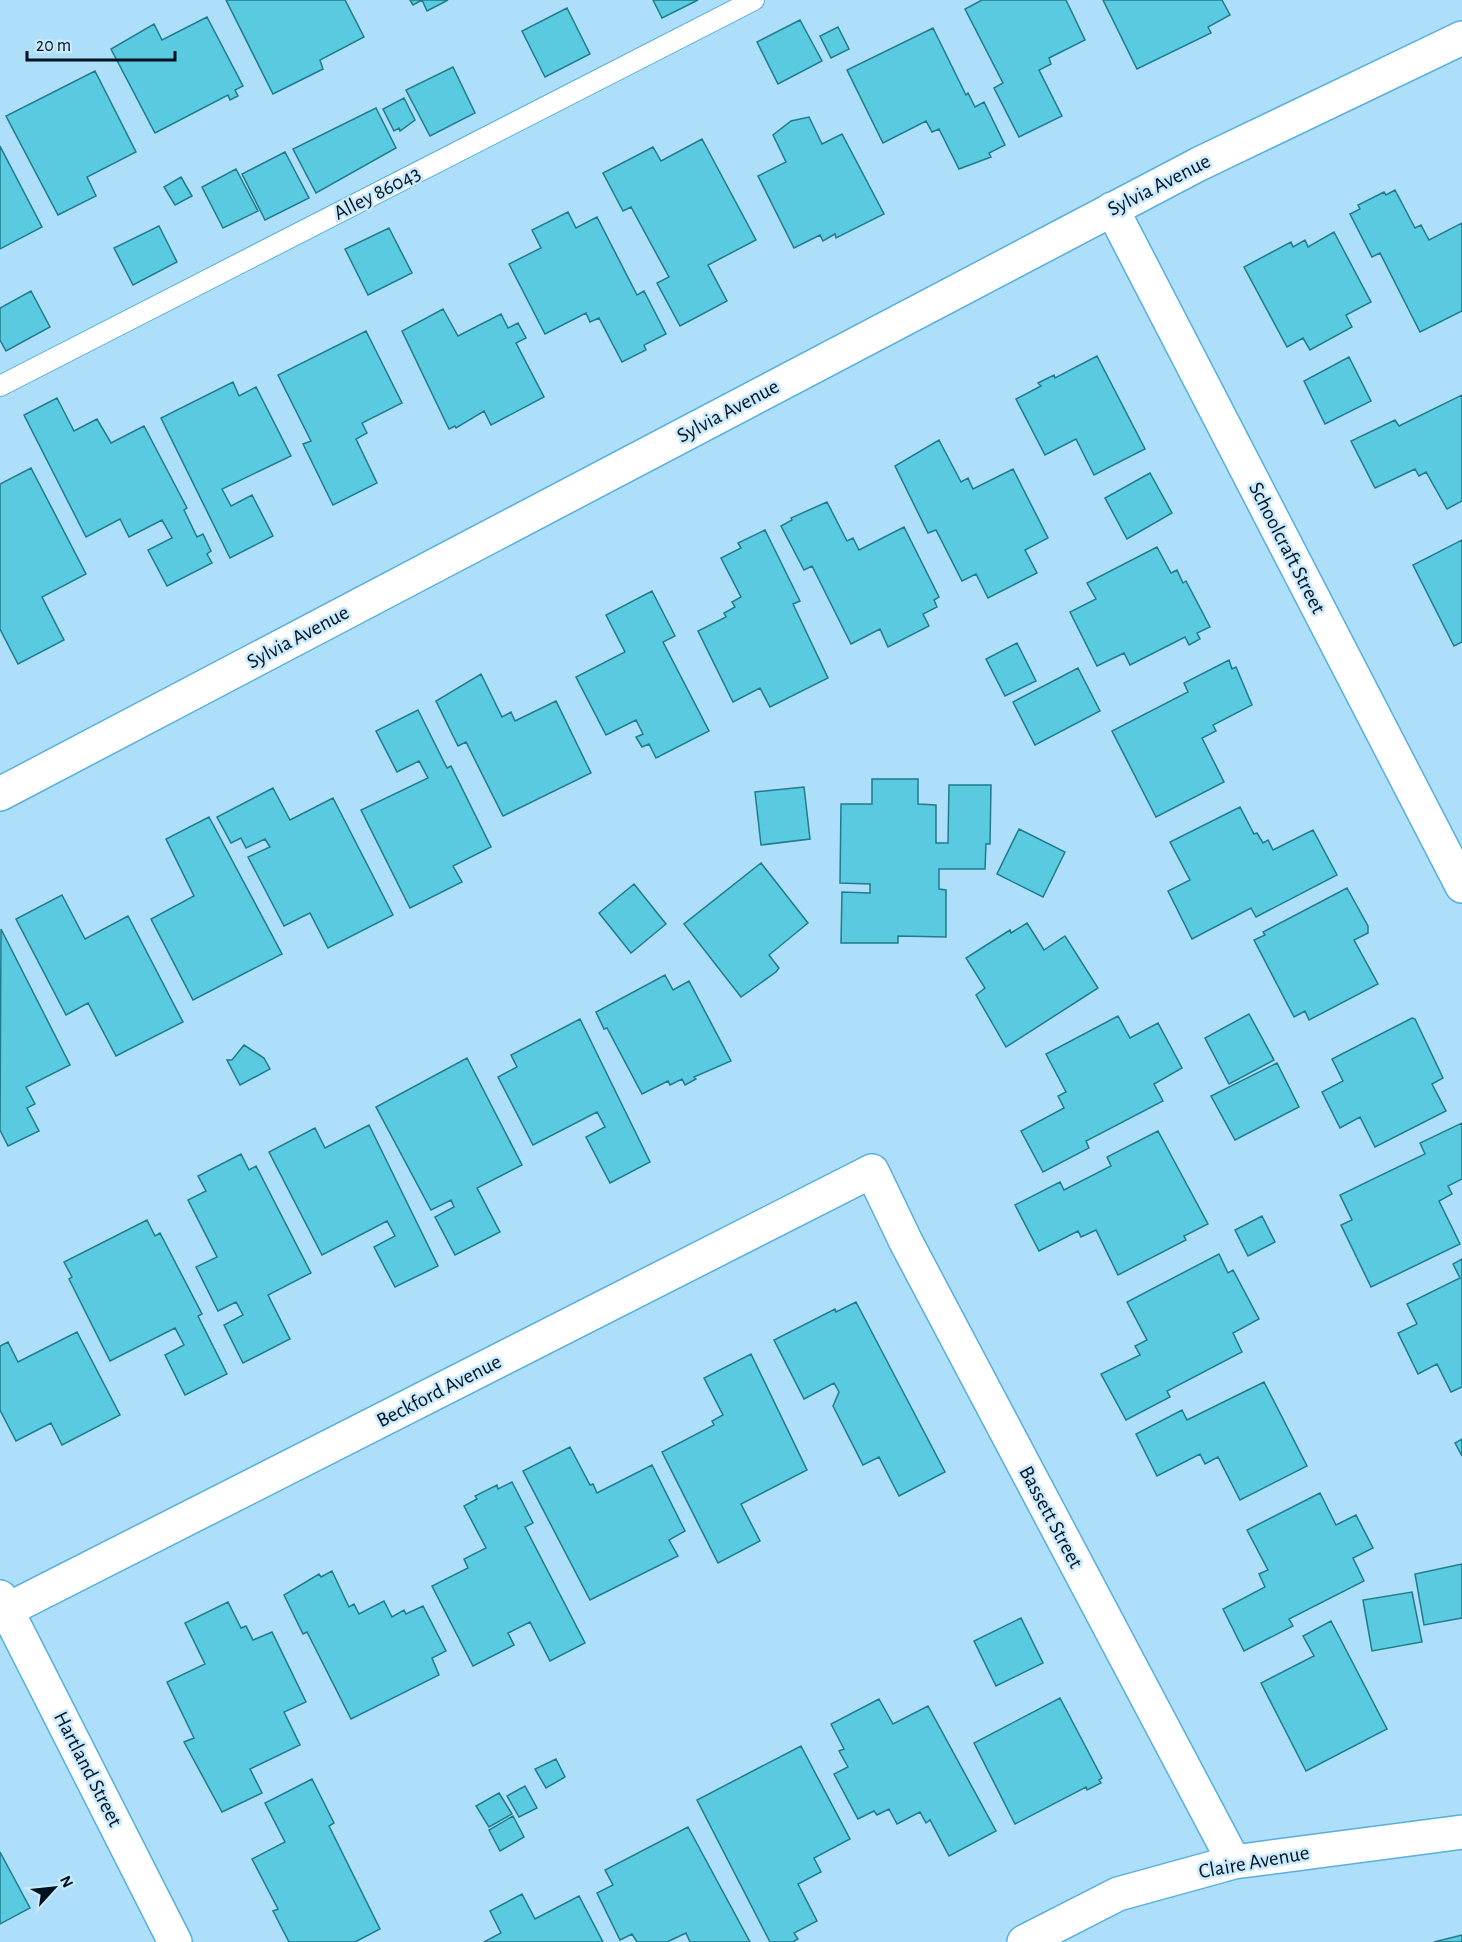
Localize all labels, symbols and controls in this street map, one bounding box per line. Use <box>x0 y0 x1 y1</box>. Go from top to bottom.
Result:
scale bar <box>27 24 176 62</box>
text: 20 m <box>36 37 71 55</box>
street label: Sylvia Avenue <box>1104 150 1214 220</box>
street label: Alley 86043 <box>330 162 424 224</box>
street label: Sylvia Avenue <box>674 375 782 447</box>
street label: Schoolcraft Street <box>1245 479 1329 617</box>
street label: Sylvia Avenue <box>244 601 352 673</box>
street label: Beckford Avenue <box>373 1351 505 1431</box>
street label: Bassett Street <box>1015 1462 1087 1572</box>
street label: Hartland Street <box>50 1708 126 1830</box>
street label: Claire Avenue <box>1197 1842 1311 1882</box>
north arrow <box>24 1858 84 1918</box>
text: N <box>57 1873 76 1890</box>

